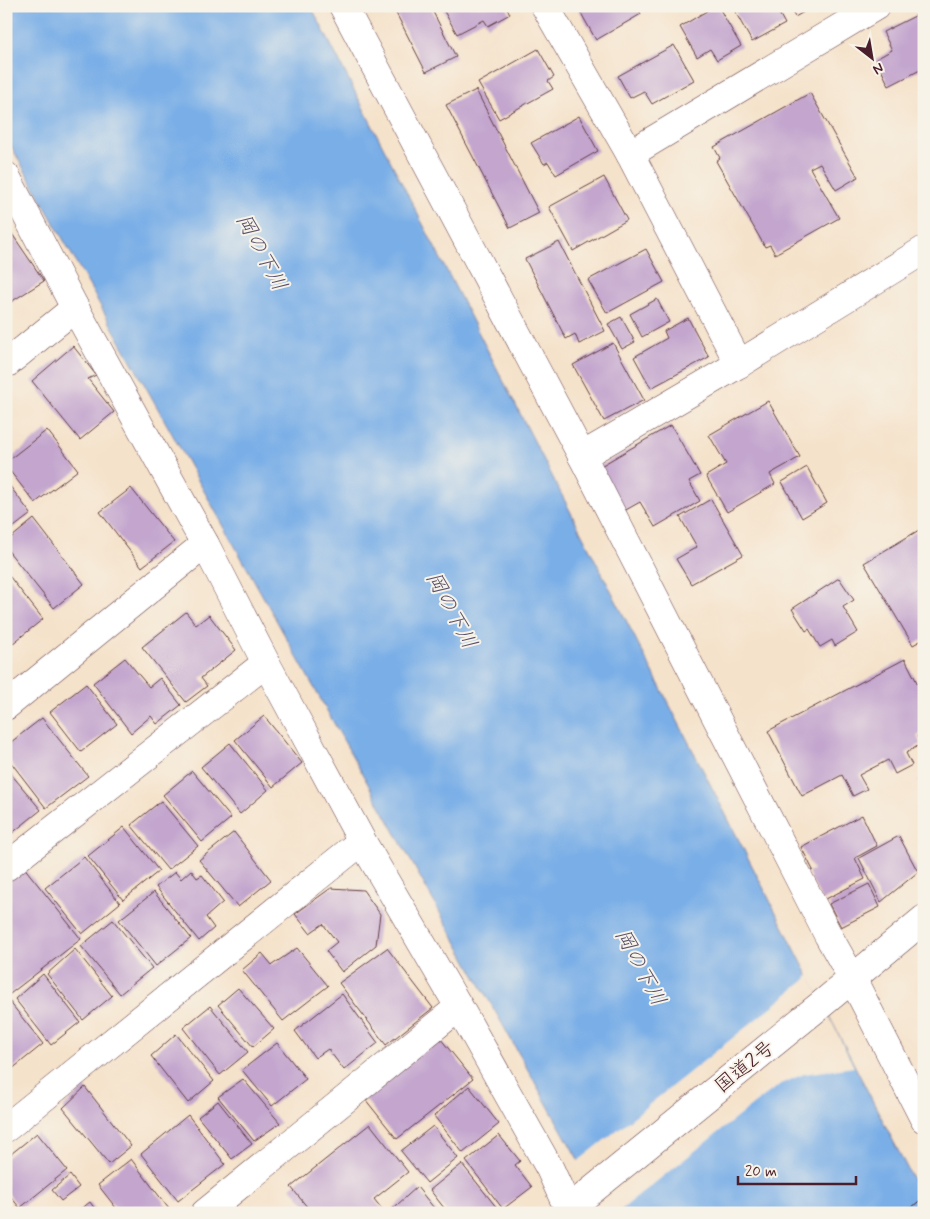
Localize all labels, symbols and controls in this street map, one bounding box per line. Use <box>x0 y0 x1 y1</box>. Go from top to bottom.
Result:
north arrow <box>848 32 898 82</box>
text: N <box>870 58 887 78</box>
water label: 岡の下川 <box>229 209 293 296</box>
water label: 岡の下川 <box>419 567 483 654</box>
water label: 岡の下川 <box>608 924 672 1011</box>
street label: 国道2号 <box>709 1035 781 1100</box>
scale bar <box>738 1154 855 1186</box>
text: 20 m <box>745 1162 777 1182</box>

